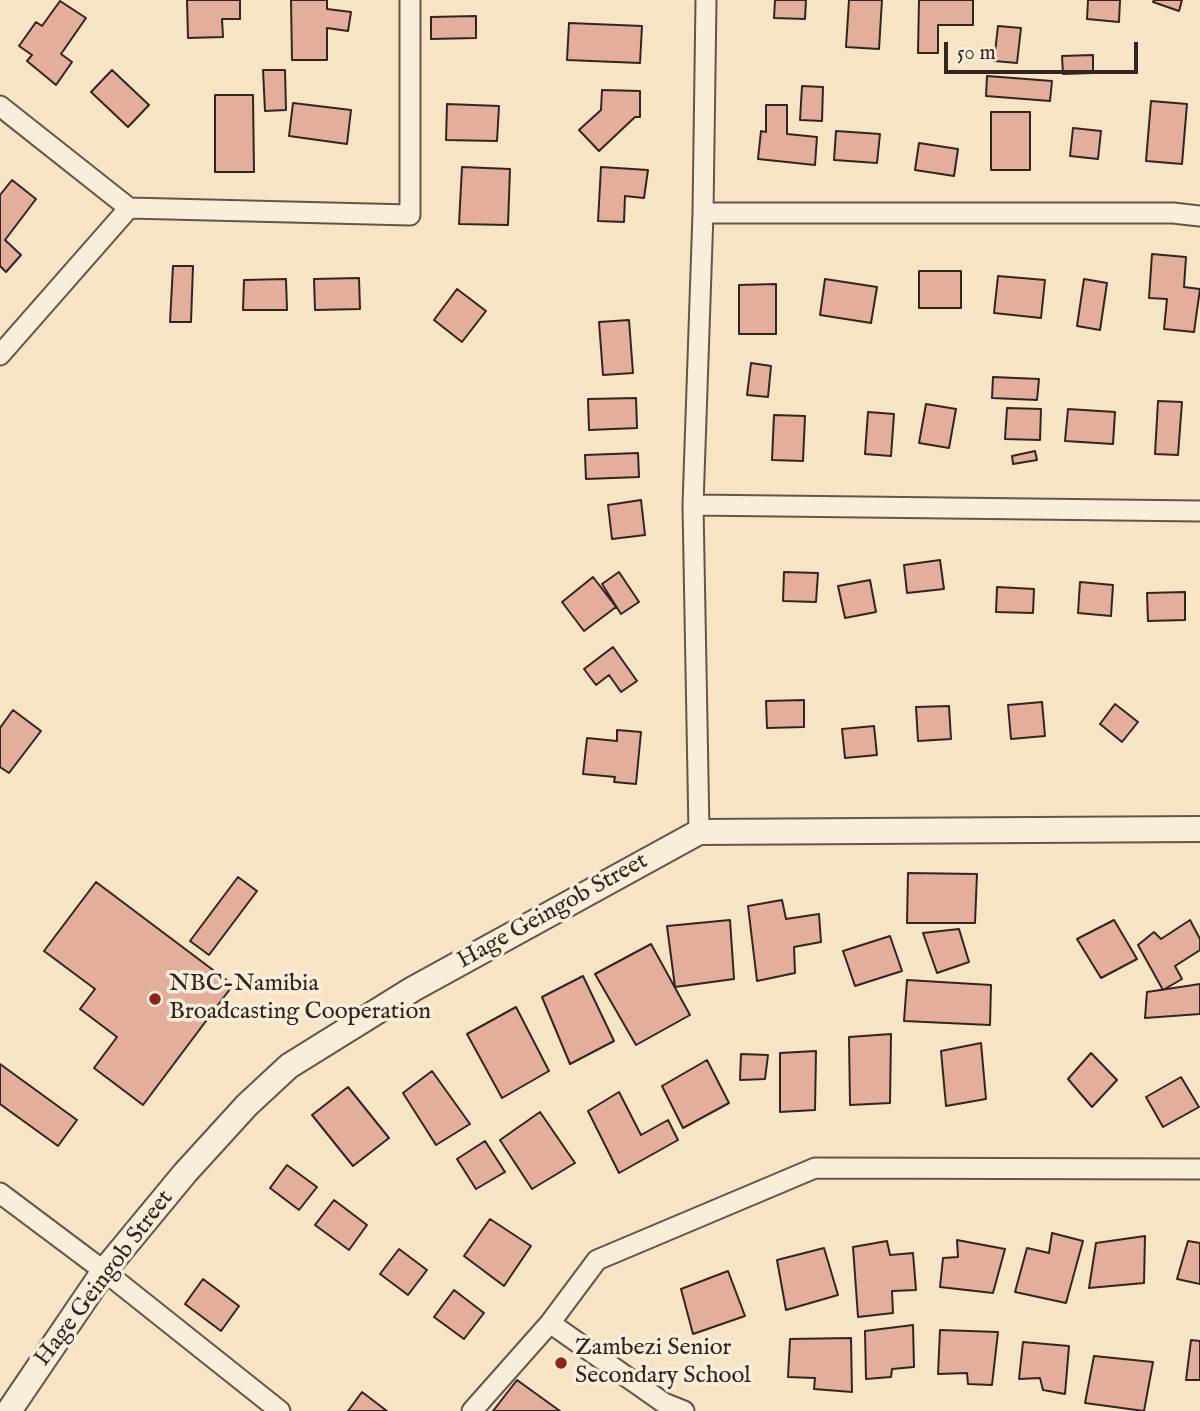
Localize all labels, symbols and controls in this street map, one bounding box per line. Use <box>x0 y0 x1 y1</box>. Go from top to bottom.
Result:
scale bar <box>948 28 1142 72</box>
text: 50 m <box>957 40 996 67</box>
street label: Hage Geingob Street <box>453 848 653 976</box>
place label: NBC-Namibia Broadcasting Cooperation <box>169 971 431 1027</box>
marker: NBC-Namibia Broadcasting Cooperation <box>147 991 163 1007</box>
street label: Hage Geingob Street <box>29 1185 181 1373</box>
place label: Zambezi Senior Secondary School <box>575 1335 751 1391</box>
marker: Zambezi Senior Secondary School <box>553 1355 569 1371</box>

